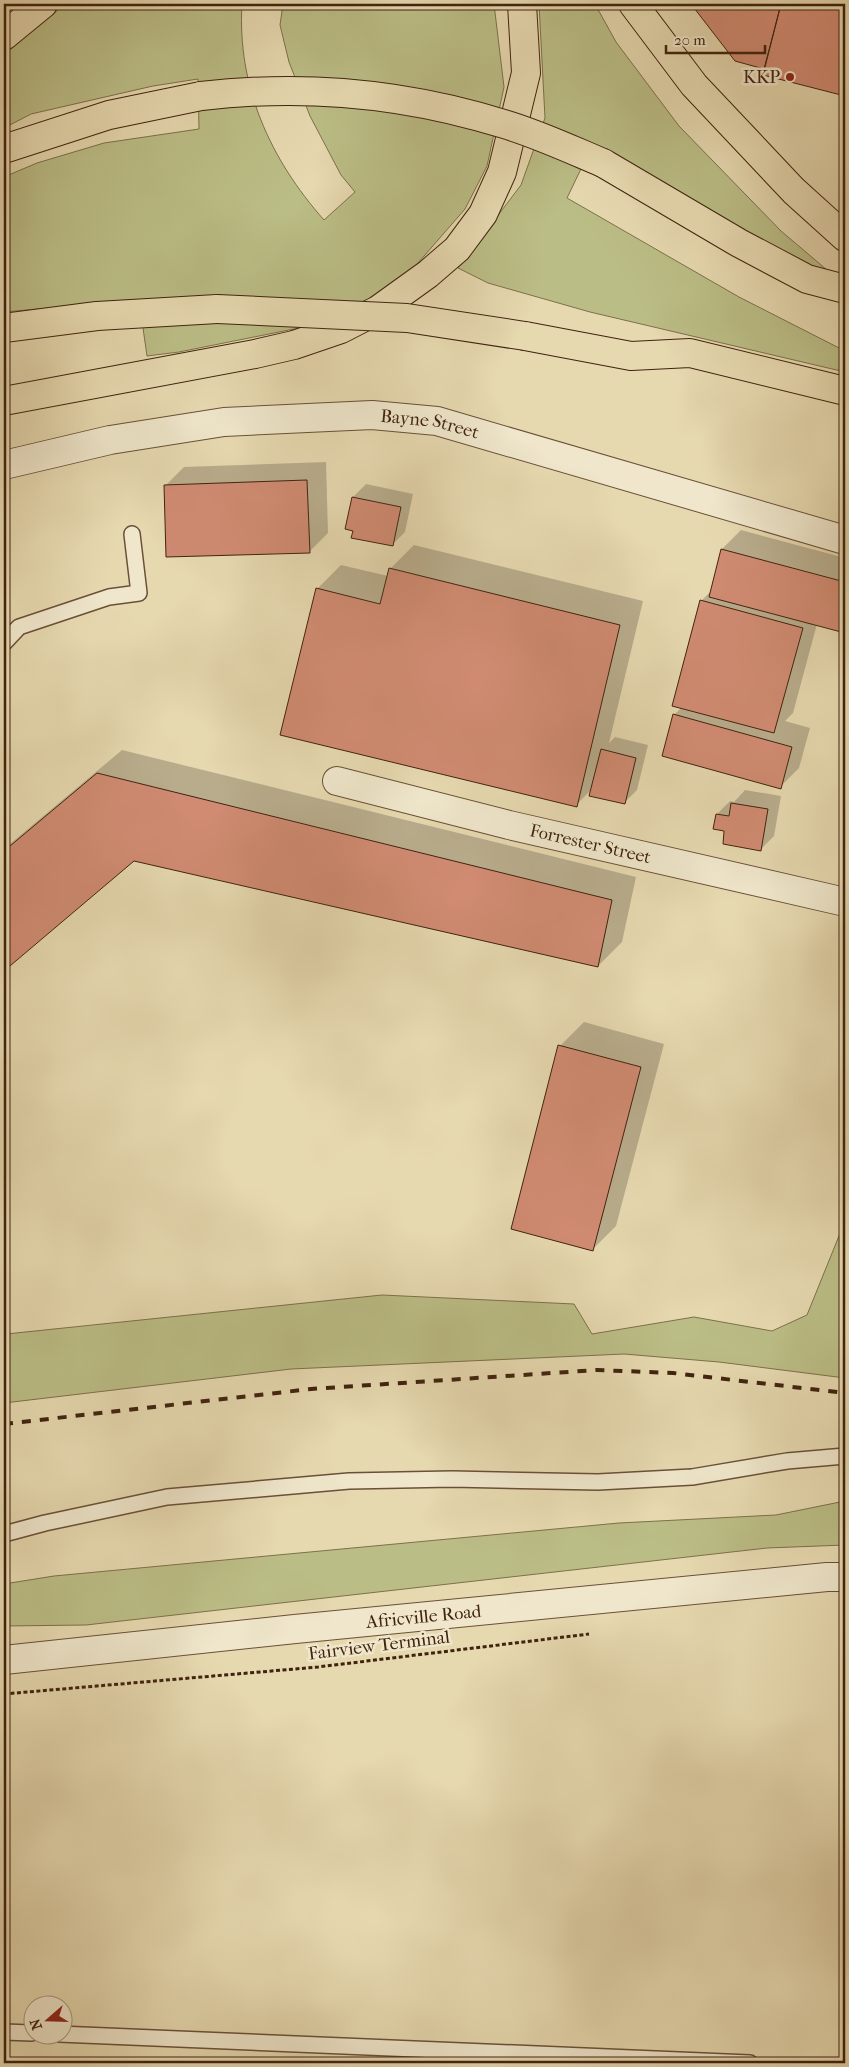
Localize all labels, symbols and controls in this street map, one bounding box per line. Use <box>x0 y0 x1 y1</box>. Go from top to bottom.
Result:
scale bar <box>666 22 765 54</box>
text: 20 m <box>674 31 706 49</box>
place label: KKP <box>743 67 780 88</box>
marker: KKP <box>784 71 796 83</box>
street label: Bayne Street <box>379 406 482 444</box>
street label: Forrester Street <box>528 820 653 868</box>
street label: Africville Road <box>364 1601 482 1633</box>
street label: Fairview Terminal <box>307 1626 451 1665</box>
north arrow <box>22 1994 72 2044</box>
text: N <box>26 2016 46 2032</box>

